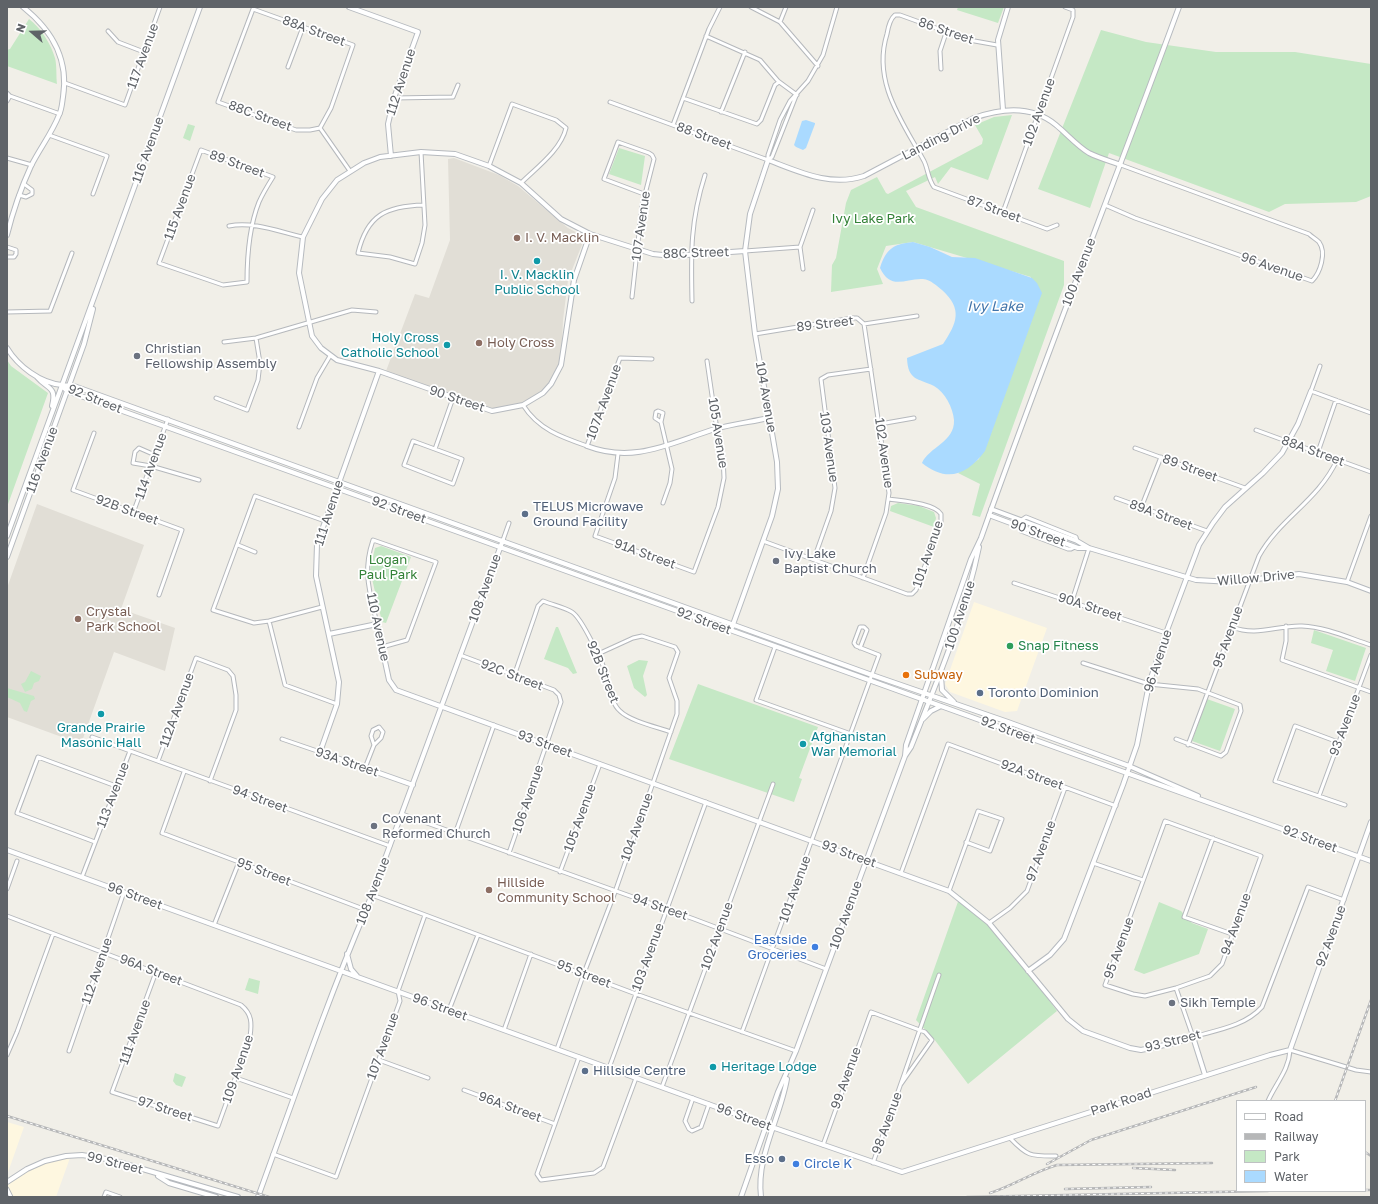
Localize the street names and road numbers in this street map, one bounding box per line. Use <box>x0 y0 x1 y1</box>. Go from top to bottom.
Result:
street label: 88A Street <box>280 12 348 50</box>
street label: 86 Street <box>916 14 976 48</box>
street label: 117 Avenue <box>124 21 162 91</box>
street label: 112 Avenue <box>383 47 419 117</box>
street label: 102 Avenue <box>1020 76 1058 148</box>
street label: 88C Street <box>226 97 294 135</box>
street label: Landing Drive <box>899 111 983 163</box>
street label: 116 Avenue <box>129 115 167 185</box>
street label: 88 Street <box>674 119 734 153</box>
street label: 89 Street <box>207 147 267 181</box>
street label: 115 Avenue <box>161 172 199 242</box>
street label: 107 Avenue <box>628 190 654 262</box>
street label: 87 Street <box>965 192 1023 226</box>
street label: 100 Avenue <box>1059 236 1099 308</box>
street label: 88C Street <box>663 244 729 262</box>
street label: 96 Avenue <box>1239 249 1305 285</box>
street label: 89 Street <box>796 313 854 335</box>
street label: 104 Avenue <box>752 360 780 434</box>
street label: 107A Avenue <box>583 362 625 442</box>
street label: 92 Street <box>66 381 124 417</box>
street label: 90 Street <box>427 382 487 416</box>
street label: 105 Avenue <box>705 397 731 469</box>
street label: 103 Avenue <box>816 411 842 483</box>
street label: 102 Avenue <box>871 417 897 489</box>
street label: 116 Avenue <box>23 425 61 495</box>
street label: 114 Avenue <box>132 431 170 501</box>
street label: 88A Street <box>1279 432 1347 470</box>
street label: 89 Street <box>1160 451 1220 485</box>
street label: 111 Avenue <box>311 478 347 548</box>
street label: 92B Street <box>93 491 161 529</box>
street label: 92 Street <box>369 493 429 527</box>
street label: 89A Street <box>1127 496 1195 534</box>
street label: 90 Street <box>1008 516 1068 550</box>
street label: 101 Avenue <box>909 518 947 590</box>
street label: 91A Street <box>612 536 678 572</box>
street label: 108 Avenue <box>465 552 505 624</box>
street label: Willow Drive <box>1217 567 1295 589</box>
street label: 100 Avenue <box>942 579 978 651</box>
street label: 90A Street <box>1056 589 1124 625</box>
street label: 110 Avenue <box>363 591 393 663</box>
street label: 92 Street <box>674 604 734 638</box>
street label: 95 Avenue <box>1210 604 1246 670</box>
street label: 96 Avenue <box>1141 628 1175 694</box>
street label: 92B Street <box>583 639 623 705</box>
street label: 92C Street <box>478 656 546 694</box>
street label: 112A Avenue <box>156 671 198 749</box>
street label: 93 Avenue <box>1326 692 1364 758</box>
street label: 92 Street <box>978 713 1038 747</box>
street label: 93 Street <box>515 727 575 761</box>
street label: 93A Street <box>313 744 381 780</box>
street label: 92A Street <box>998 756 1066 794</box>
street label: 113 Avenue <box>93 760 133 830</box>
street label: 106 Avenue <box>509 763 547 835</box>
street label: 94 Street <box>230 782 290 816</box>
street label: 105 Avenue <box>561 782 599 854</box>
street label: 104 Avenue <box>617 791 657 863</box>
street label: 97 Avenue <box>1023 818 1059 884</box>
street label: 92 Street <box>1280 822 1340 856</box>
street label: 93 Street <box>819 837 879 871</box>
street label: 95 Street <box>235 854 293 890</box>
street label: 101 Avenue <box>776 854 814 924</box>
street label: 108 Avenue <box>353 855 393 927</box>
street label: 96 Street <box>105 879 165 913</box>
street label: 100 Avenue <box>826 879 866 951</box>
street label: 94 Street <box>630 890 690 924</box>
street label: 94 Avenue <box>1218 891 1254 957</box>
street label: 102 Avenue <box>698 900 736 972</box>
street label: 92 Avenue <box>1313 903 1349 969</box>
street label: 95 Avenue <box>1101 915 1137 981</box>
street label: 103 Avenue <box>629 921 667 993</box>
street label: 112 Avenue <box>78 936 116 1006</box>
street label: 96A Street <box>117 951 185 989</box>
street label: 95 Street <box>555 956 613 992</box>
street label: 96 Street <box>410 990 470 1024</box>
street label: 111 Avenue <box>116 997 154 1067</box>
street label: 107 Avenue <box>364 1010 402 1082</box>
street label: 93 Street <box>1143 1027 1203 1055</box>
street label: 109 Avenue <box>219 1033 257 1105</box>
street label: 99 Avenue <box>828 1045 864 1111</box>
street label: Park Road <box>1089 1085 1153 1119</box>
street label: 96A Street <box>476 1088 544 1126</box>
street label: 98 Avenue <box>869 1090 905 1156</box>
street label: 97 Street <box>136 1093 194 1125</box>
street label: 96 Street <box>714 1100 774 1134</box>
street label: 99 Street <box>85 1148 145 1178</box>

